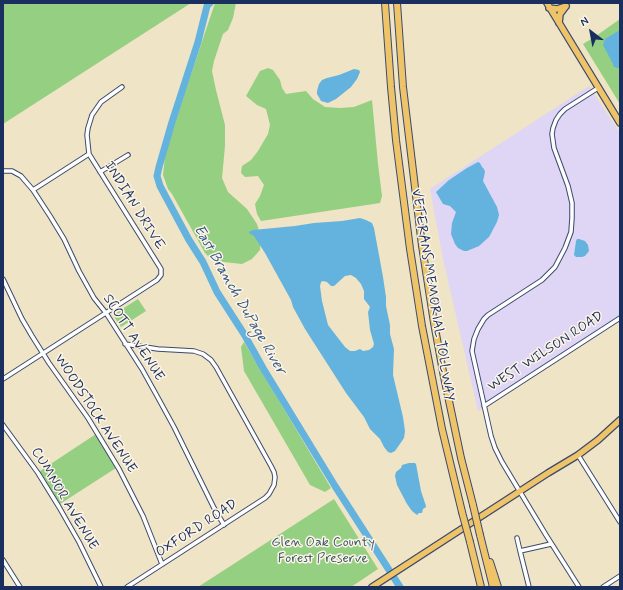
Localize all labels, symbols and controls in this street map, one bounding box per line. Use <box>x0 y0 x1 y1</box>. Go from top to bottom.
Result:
north arrow <box>571 12 611 52</box>
text: N <box>578 14 591 30</box>
street label: INDIAN DRIVE <box>100 159 168 253</box>
street label: VETERANS MEMORIAL TOLLWAY <box>407 188 457 402</box>
water label: East Branch DuPage River <box>189 222 289 378</box>
street label: SCOTT AVENUE <box>99 291 167 385</box>
street label: WEST WILSON ROAD <box>485 308 607 396</box>
street label: WOODSTOCK AVENUE <box>50 351 140 477</box>
street label: CUMNOR AVENUE <box>27 445 101 553</box>
street label: OXFORD ROAD <box>153 496 241 562</box>
park label: Glen Oak County Forest Preserve <box>271 535 375 568</box>

